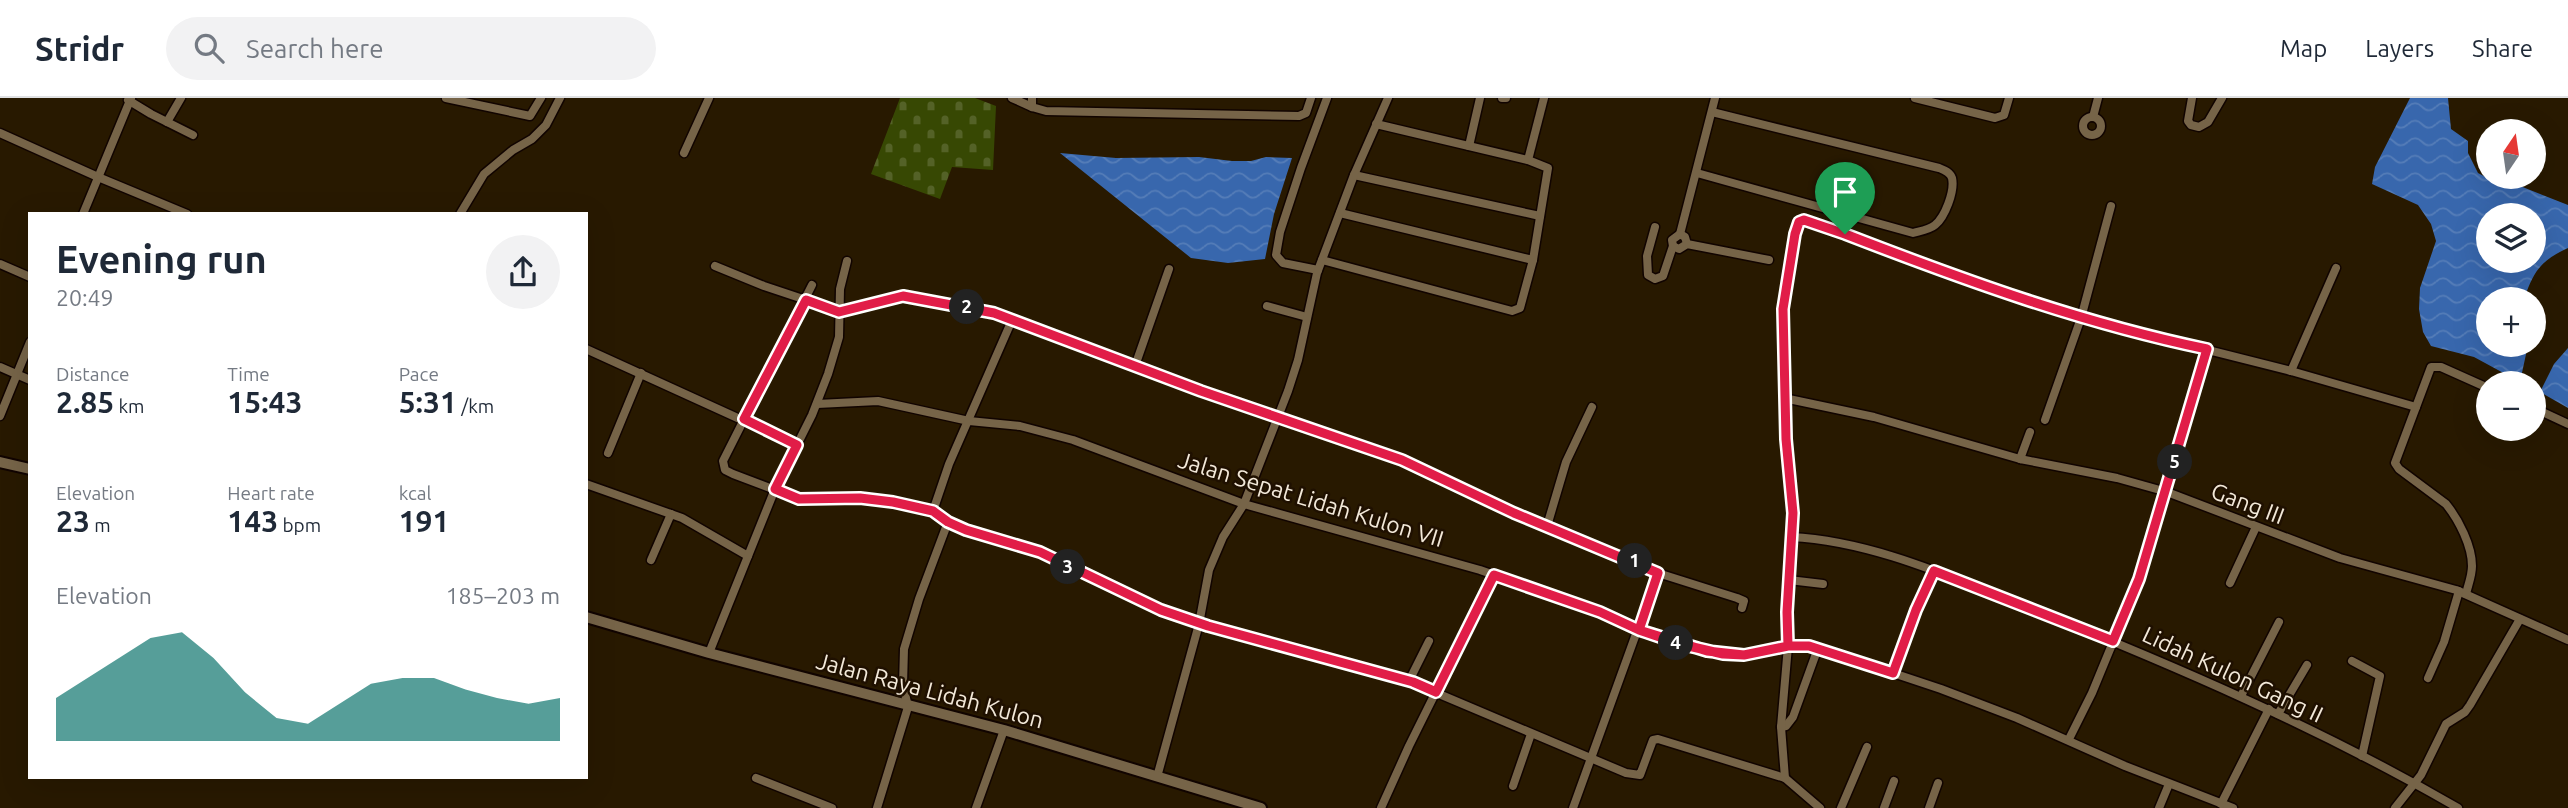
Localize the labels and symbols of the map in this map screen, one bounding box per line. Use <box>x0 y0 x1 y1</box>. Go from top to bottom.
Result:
north arrow <box>2476 119 2546 189</box>
pin <box>1815 162 1875 234</box>
pin: 2 <box>950 290 984 325</box>
pin: 5 <box>2158 444 2192 480</box>
street label: Jalan Sepat Lidah Kulon VII <box>1175 447 1447 551</box>
street label: Gang III <box>2208 478 2288 528</box>
pin: 1 <box>1618 544 1652 578</box>
pin: 3 <box>1050 550 1086 584</box>
street label: Lidah Kulon Gang II <box>2139 621 2327 727</box>
pin: 4 <box>1658 626 1694 660</box>
street label: Jalan Raya Lidah Kulon <box>814 648 1046 732</box>

